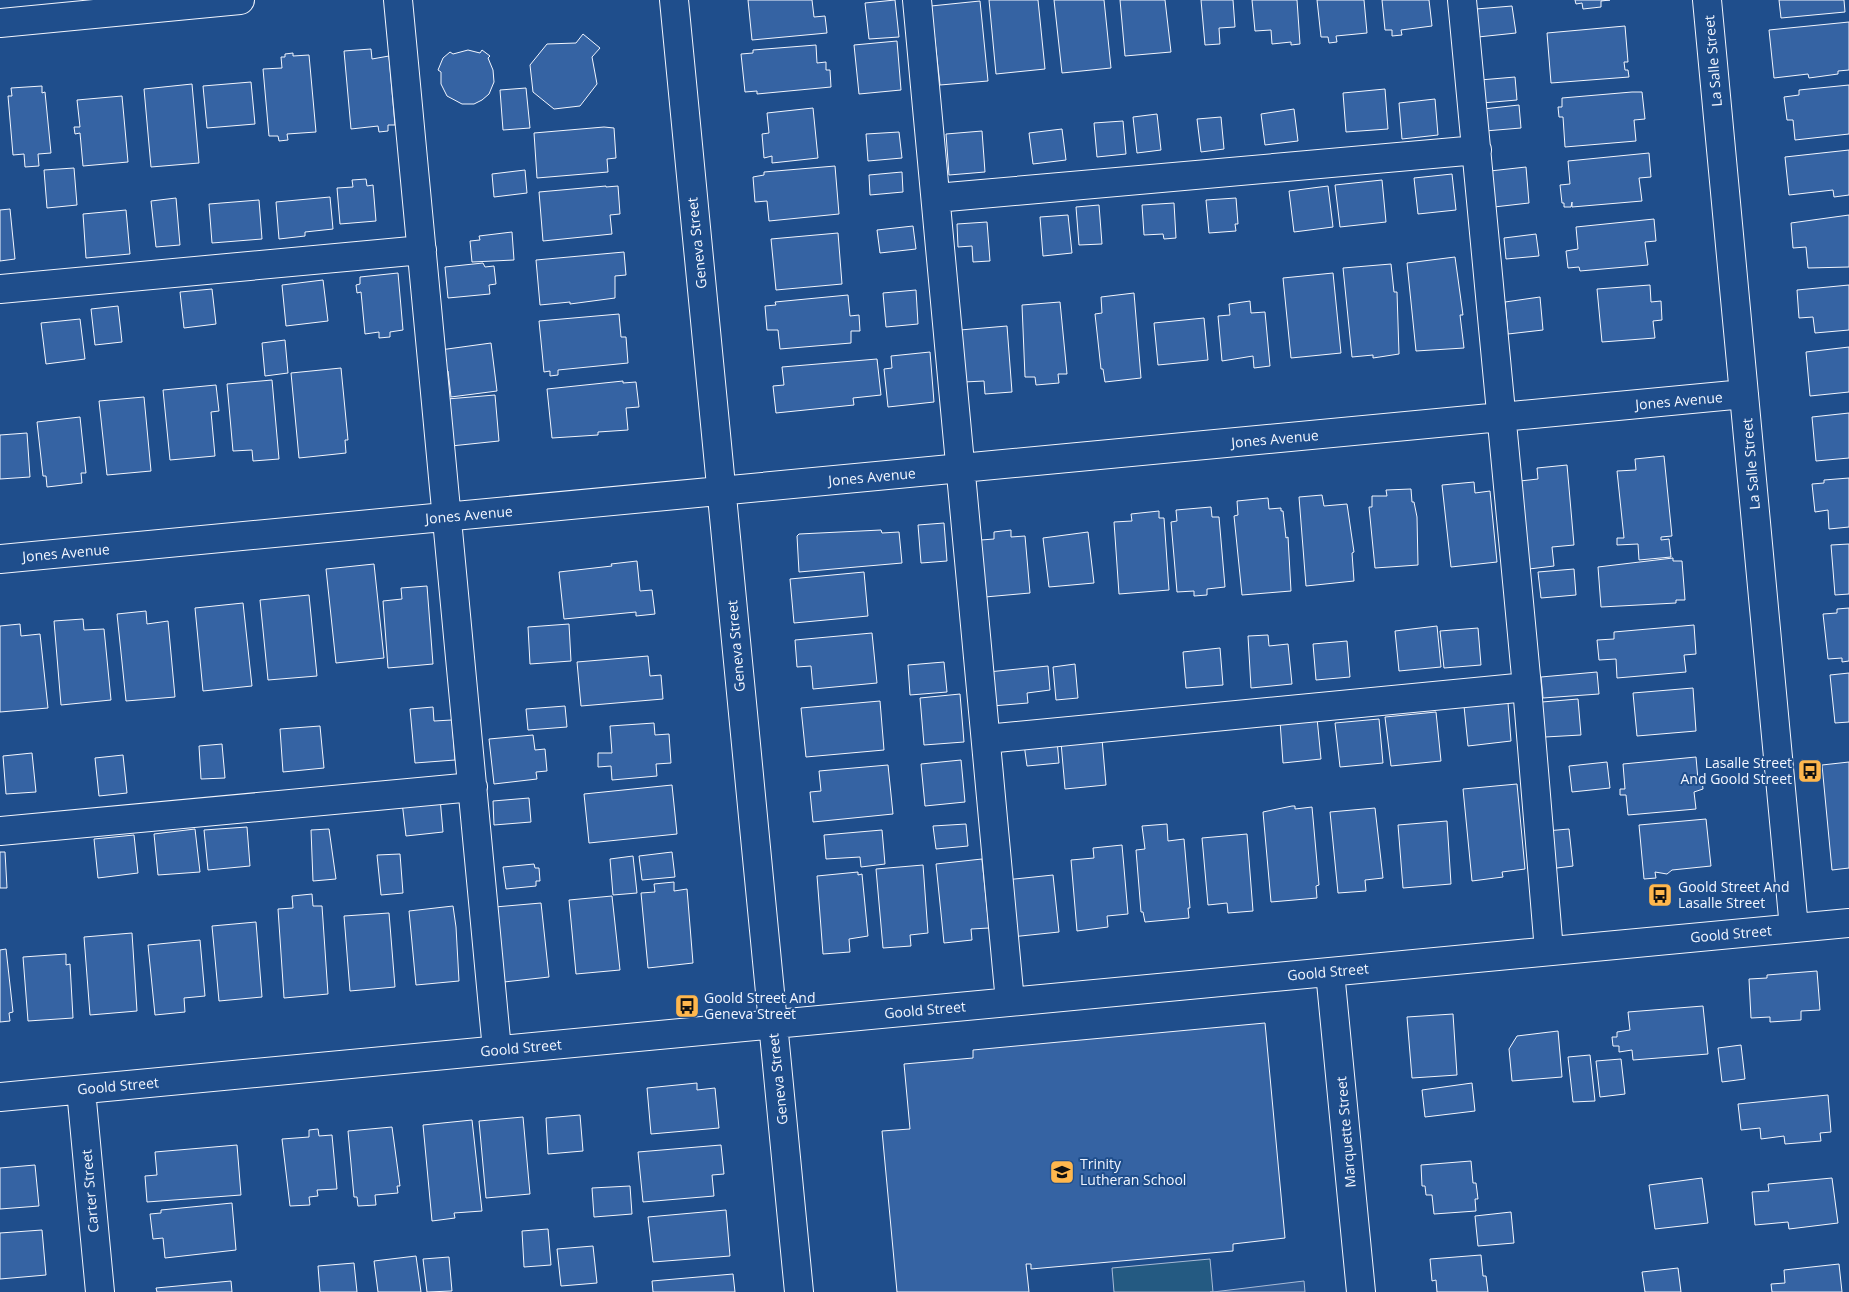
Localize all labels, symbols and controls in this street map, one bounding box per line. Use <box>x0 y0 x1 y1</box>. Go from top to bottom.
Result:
street label: La Salle Street <box>1699 14 1726 108</box>
street label: Geneva Street <box>682 196 711 290</box>
street label: Jones Avenue <box>1632 387 1724 414</box>
street label: La Salle Street <box>1737 417 1764 511</box>
street label: Jones Avenue <box>1228 425 1320 452</box>
street label: Jones Avenue <box>825 463 917 490</box>
street label: Jones Avenue <box>422 501 514 528</box>
street label: Jones Avenue <box>19 539 111 566</box>
street label: Geneva Street <box>722 599 749 693</box>
place label: Lasalle Street And Goold Street <box>1680 753 1792 788</box>
bus stop icon: Lasalle Street And Goold Street <box>1797 758 1823 784</box>
place label: Goold Street And Lasalle Street <box>1678 877 1790 912</box>
bus stop icon: Goold Street And Lasalle Street <box>1647 882 1673 908</box>
street label: Goold Street <box>1689 920 1773 947</box>
street label: Goold Street <box>1286 958 1370 985</box>
place label: Goold Street And Geneva Street <box>704 988 816 1023</box>
bus stop icon: Goold Street And Geneva Street <box>674 993 700 1019</box>
street label: Goold Street <box>883 996 967 1023</box>
street label: Geneva Street <box>763 1032 792 1126</box>
street label: Goold Street <box>479 1034 563 1061</box>
street label: Goold Street <box>76 1072 160 1099</box>
street label: Marquette Street <box>1331 1076 1360 1189</box>
street label: Carter Street <box>76 1149 103 1234</box>
place label: Trinity Lutheran School <box>1080 1154 1186 1189</box>
school or university icon: Trinity Lutheran School <box>1049 1159 1075 1185</box>

